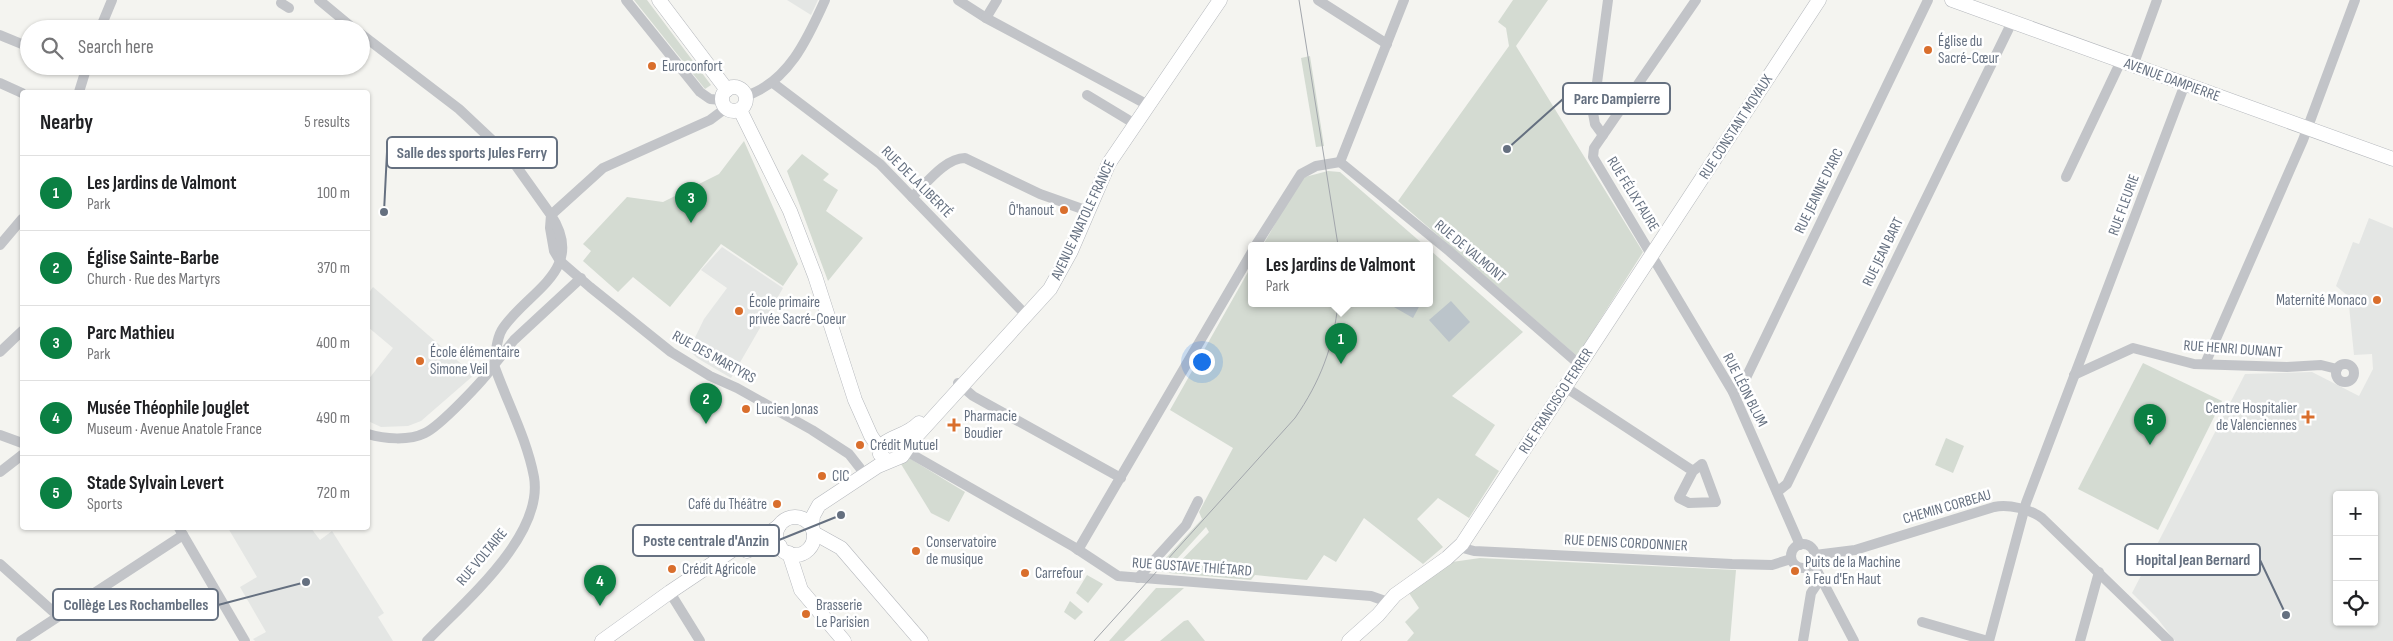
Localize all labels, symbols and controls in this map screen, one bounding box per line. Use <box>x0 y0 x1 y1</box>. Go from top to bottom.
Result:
search box <box>20 20 370 75</box>
place label: Église du Sacré-Cœur <box>1938 32 2000 68</box>
icon: search <box>38 34 66 62</box>
text: Search here <box>78 36 154 59</box>
marker: Église du Sacré-Cœur <box>1922 44 1934 56</box>
street label: AVENUE DAMPIERRE <box>2121 54 2223 106</box>
place label: Euroconfort <box>662 57 723 76</box>
marker: Euroconfort <box>646 60 658 72</box>
street label: RUE CONSTANT MOYAUX <box>1695 70 1777 183</box>
callout: Parc Dampierre <box>1563 83 1670 114</box>
text: Parc Dampierre <box>1574 90 1660 109</box>
text: Nearby <box>40 110 93 135</box>
text: 5 results <box>304 113 350 132</box>
callout: Salle des sports Jules Ferry <box>387 137 557 168</box>
street label: RUE DE LA LIBERTÉ <box>877 142 957 222</box>
text: Salle des sports Jules Ferry <box>397 144 548 163</box>
street label: RUE JEANNE D'ARC <box>1790 145 1848 237</box>
street label: RUE FÉLIX FAURE <box>1603 153 1663 235</box>
street label: AVENUE ANATOLE FRANCE <box>1046 157 1119 284</box>
text: Les Jardins de Valmont <box>87 172 237 195</box>
street label: RUE FLEURIE <box>2104 172 2144 238</box>
pin: 3 <box>675 182 707 223</box>
text: 1 <box>53 184 59 203</box>
text: 100 m <box>317 184 350 203</box>
text: Park <box>87 195 110 214</box>
place label: Ô'hanout <box>1009 201 1054 220</box>
marker: Ô'hanout <box>1058 204 1070 216</box>
street label: RUE JEAN BART <box>1858 214 1908 290</box>
street label: RUE DE VALMONT <box>1431 216 1509 286</box>
popup <box>1248 242 1433 307</box>
text: Église Sainte-Barbe <box>87 247 219 270</box>
text: Les Jardins de Valmont <box>1266 254 1415 277</box>
text: 2 <box>52 259 60 278</box>
text: 370 m <box>317 259 350 278</box>
text: Church · Rue des Martyrs <box>87 270 220 289</box>
text: Park <box>1266 277 1289 296</box>
place label: Maternité Monaco <box>2276 291 2367 310</box>
place label: École primaire privée Sacré-Coeur <box>749 293 847 329</box>
marker: Maternité Monaco <box>2371 294 2383 306</box>
marker: École primaire privée Sacré-Coeur <box>733 305 745 317</box>
text: Parc Mathieu <box>87 322 175 345</box>
pin: 1 <box>1325 323 1357 364</box>
street label: RUE DES MARTYRS <box>669 326 759 388</box>
text: 3 <box>52 334 60 353</box>
text: 400 m <box>316 334 350 353</box>
street label: RUE HENRI DUNANT <box>2183 336 2283 362</box>
place label: École élémentaire Simone Veil <box>430 343 520 379</box>
street label: RUE FRANCISCO FERRER <box>1515 344 1597 457</box>
text: Park <box>87 345 110 364</box>
your location <box>1189 349 1215 375</box>
street label: RUE LÉON BLUM <box>1718 350 1772 430</box>
marker: École élémentaire Simone Veil <box>414 355 426 367</box>
pin: 2 <box>690 383 722 424</box>
text: Musée Théophile Jouglet <box>87 397 249 420</box>
place label: Centre Hospitalier de Valenciennes <box>2206 399 2298 435</box>
place label: Lucien Jonas <box>756 400 818 419</box>
marker: Lucien Jonas <box>740 403 752 415</box>
pin: 5 <box>2134 404 2166 445</box>
place label: Pharmacie Boudier <box>964 407 1017 443</box>
text: 4 <box>52 409 60 428</box>
text: 490 m <box>316 409 350 428</box>
marker: Centre Hospitalier de Valenciennes <box>2301 410 2315 424</box>
marker: Pharmacie Boudier <box>948 419 960 431</box>
text: Museum · Avenue Anatole France <box>87 420 262 439</box>
place label: Crédit Mutuel <box>870 436 938 455</box>
marker: Crédit Mutuel <box>854 439 866 451</box>
place label: CIC <box>832 467 850 486</box>
marker: CIC <box>816 470 828 482</box>
text: Stade Sylvain Levert <box>87 472 224 495</box>
text: 5 <box>52 484 60 503</box>
text: 720 m <box>317 484 350 503</box>
street label: CHEMIN CORBEAU <box>1901 485 1993 529</box>
map controls <box>2333 491 2378 626</box>
button: + <box>2333 491 2378 536</box>
text: Sports <box>87 495 122 514</box>
place label: Café du Théâtre <box>688 495 767 514</box>
marker: Café du Théâtre <box>771 498 783 510</box>
street label: RUE VOLTAIRE <box>452 524 512 590</box>
callout: Poste centrale d'Anzin <box>633 525 779 556</box>
street label: RUE DENIS CORDONNIER <box>1564 530 1688 556</box>
text: Poste centrale d'Anzin <box>643 532 769 551</box>
place label: Conservatoire de musique <box>926 533 997 569</box>
button: − <box>2333 536 2378 581</box>
callout: Hopital Jean Bernard <box>2125 544 2260 575</box>
marker: Conservatoire de musique <box>910 545 922 557</box>
text: Hopital Jean Bernard <box>2136 551 2250 570</box>
street label: RUE GUSTAVE THIÉTARD <box>1131 553 1253 581</box>
place label: Puits de la Machine à Feu d'En Haut <box>1805 553 1901 589</box>
place label: Crédit Agricole <box>682 560 756 579</box>
marker: Crédit Agricole <box>666 563 678 575</box>
place label: Carrefour <box>1035 564 1084 583</box>
pin: 4 <box>584 565 616 606</box>
marker: Puits de la Machine à Feu d'En Haut <box>1789 565 1801 577</box>
marker: Carrefour <box>1019 567 1031 579</box>
button: locate <box>2333 581 2378 626</box>
callout: Collège Les Rochambelles <box>53 589 218 620</box>
text: Collège Les Rochambelles <box>64 596 208 615</box>
place label: Brasserie Le Parisien <box>816 596 869 632</box>
marker: Brasserie Le Parisien <box>800 608 812 620</box>

